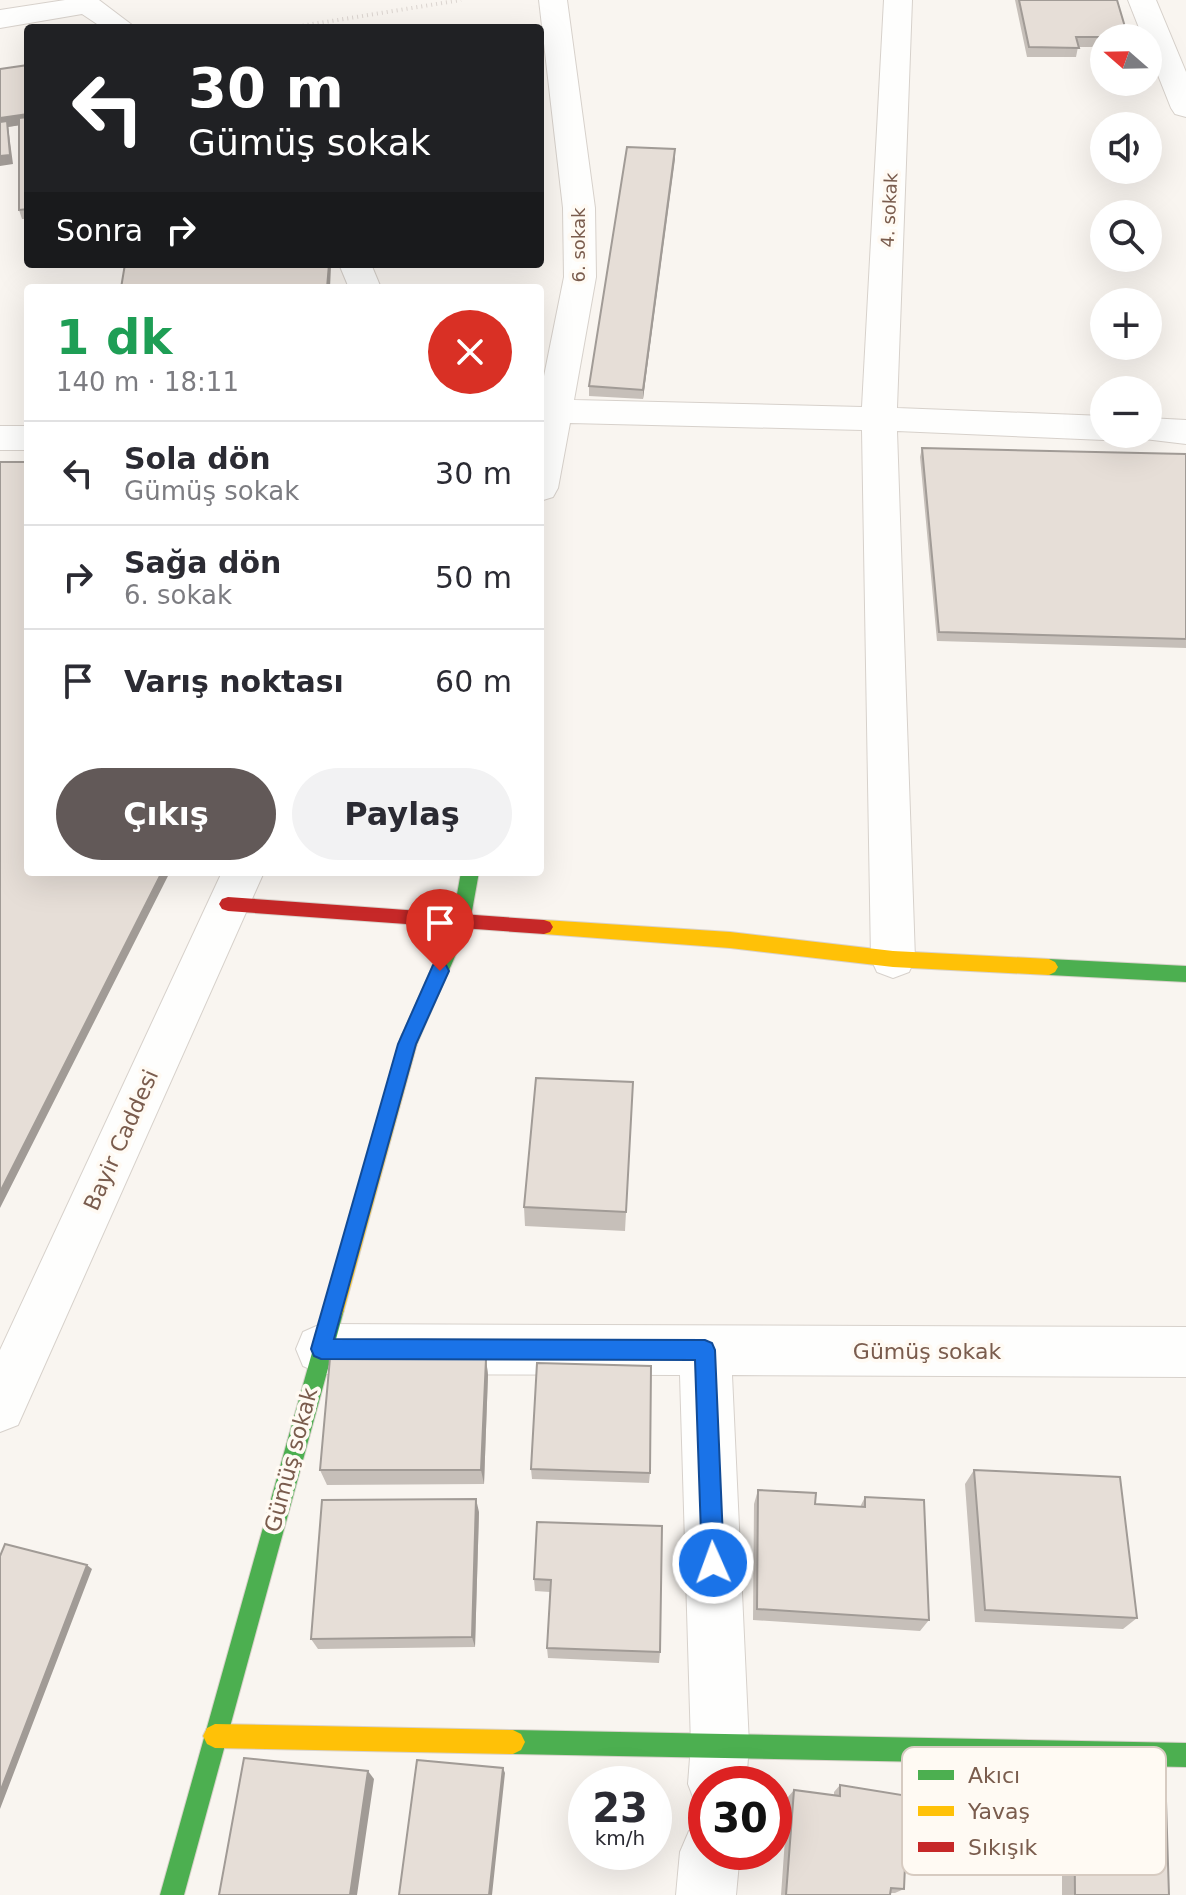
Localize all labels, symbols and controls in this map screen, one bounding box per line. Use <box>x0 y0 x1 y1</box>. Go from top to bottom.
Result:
north arrow <box>1090 24 1162 96</box>
map controls <box>1090 24 1162 448</box>
text: 30 m <box>188 55 344 120</box>
icon: left <box>56 56 160 160</box>
button: sound <box>1090 112 1162 184</box>
text: Gümüş sokak <box>188 122 431 163</box>
street label: 4. sokak <box>877 172 901 248</box>
button: search <box>1090 200 1162 272</box>
street label: 6. sokak <box>568 207 589 282</box>
icon: right <box>159 208 203 252</box>
text: Sonra <box>56 213 143 248</box>
button: + <box>1090 288 1162 360</box>
text: 1 dk <box>56 309 172 365</box>
button: close <box>428 310 512 394</box>
text: 140 m · 18:11 <box>56 367 239 397</box>
button: − <box>1090 376 1162 448</box>
text: Sola dön <box>124 441 271 476</box>
icon: left <box>56 451 100 495</box>
text: 30 m <box>435 456 512 491</box>
text: Gümüş sokak <box>124 476 299 506</box>
text: Sağa dön <box>124 545 281 580</box>
icon: right <box>56 555 100 599</box>
text: 50 m <box>435 560 512 595</box>
text: 6. sokak <box>124 580 232 610</box>
icon: arrive <box>56 659 100 703</box>
text: Varış noktası <box>124 664 344 699</box>
text: 60 m <box>435 664 512 699</box>
button: Çıkış <box>56 768 276 860</box>
button: Paylaş <box>292 768 512 860</box>
pin <box>406 889 474 971</box>
icon: arrive <box>418 901 462 945</box>
street label: Bayir Caddesi <box>79 1066 163 1214</box>
street label: Gümüş sokak <box>853 1339 1001 1364</box>
street label: Gümüş sokak <box>260 1385 322 1535</box>
position arrow <box>671 1521 755 1605</box>
legend <box>902 1747 1166 1875</box>
text: Akıcı <box>968 1763 1020 1788</box>
speed limit sign: 30 <box>688 1766 792 1870</box>
text: 23 <box>592 1785 648 1831</box>
text: Yavaş <box>967 1799 1030 1824</box>
text: km/h <box>595 1826 645 1850</box>
text: Sıkışık <box>968 1835 1038 1860</box>

